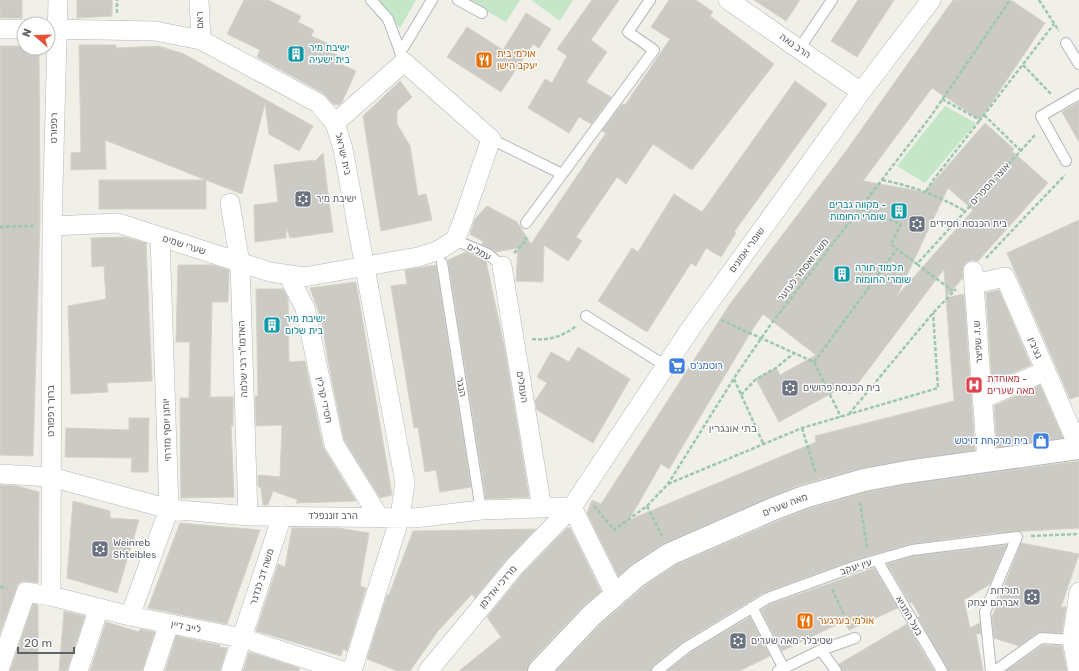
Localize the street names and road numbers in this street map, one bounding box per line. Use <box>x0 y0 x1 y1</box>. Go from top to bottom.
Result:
street label: ראם <box>194 11 206 29</box>
street label: הרב נאה <box>777 31 813 61</box>
street label: רפפורט <box>48 113 60 143</box>
street label: בית ישראל <box>332 132 354 177</box>
street label: אוצר הספרים <box>967 160 1013 208</box>
street label: שומרי אמונים <box>727 225 767 275</box>
street label: שערי שמים <box>161 232 207 258</box>
street label: משה ואסתר לעזער <box>775 236 831 304</box>
street label: עמלים <box>465 241 493 263</box>
street label: האדמו"ר רבי שלמה <box>236 320 250 398</box>
street label: ש.ז. שפיצר <box>970 320 986 364</box>
street label: נציבין <box>1025 336 1045 360</box>
street label: העמלים <box>514 370 530 404</box>
street label: חסידי קרלין <box>313 376 335 424</box>
street label: הנגר <box>453 376 469 398</box>
street label: ברוך רפפורט <box>45 385 57 437</box>
street label: יוחנן יוסף מזרחי <box>160 398 174 462</box>
street label: מאה שערים <box>761 491 809 519</box>
street label: הרב זוננפלד <box>308 510 358 522</box>
street label: משה דב לנדנר <box>247 547 277 607</box>
street label: עין יעקב <box>839 556 874 578</box>
street label: מרדכי אדלמן <box>476 563 520 611</box>
street label: בעל התניא <box>893 594 925 638</box>
street label: לייב דיין <box>170 618 202 636</box>

